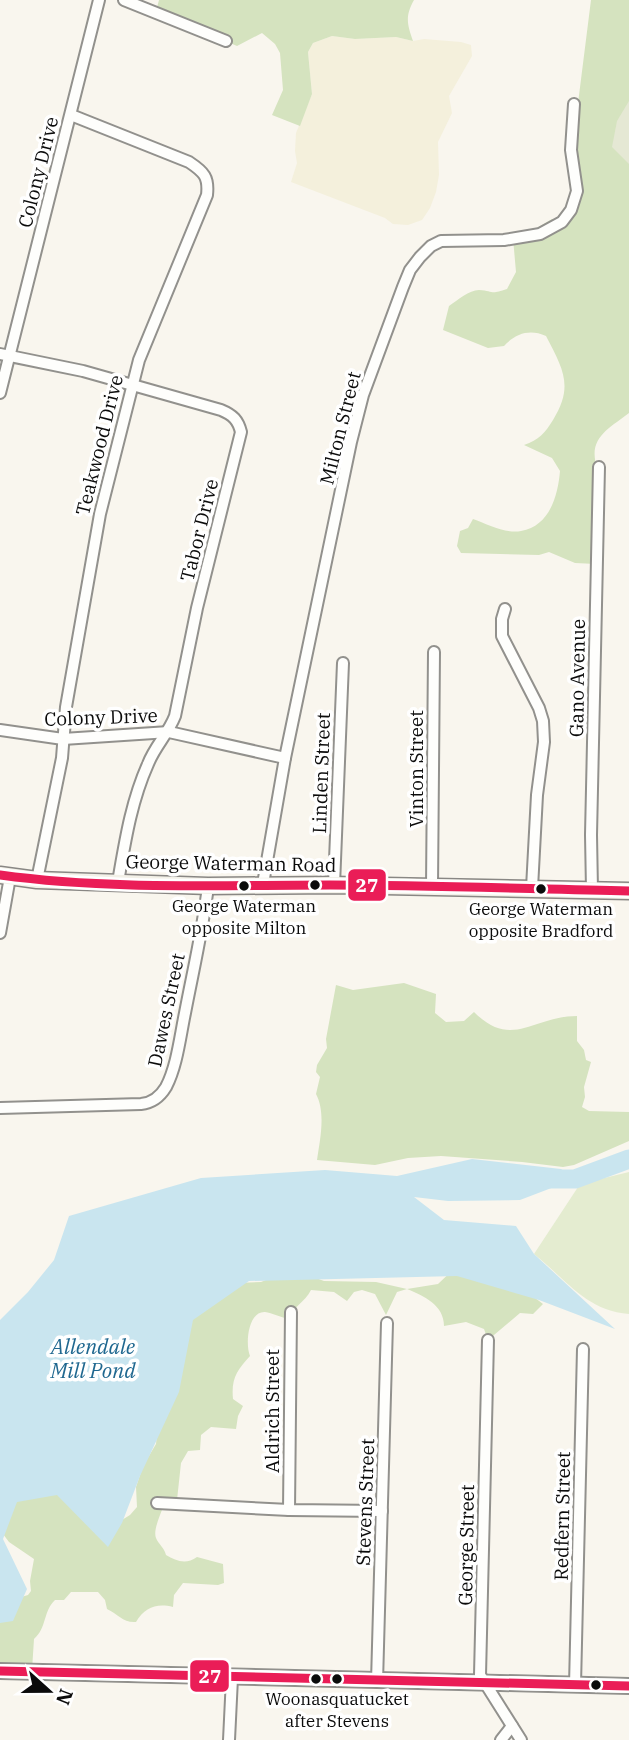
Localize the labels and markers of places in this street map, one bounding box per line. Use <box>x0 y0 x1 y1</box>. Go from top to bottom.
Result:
unlabelled marker <box>308 878 322 892</box>
marker: George Waterman opposite Milton <box>237 879 251 893</box>
marker: George Waterman opposite Bradford <box>534 882 548 896</box>
place label: George Waterman opposite Milton <box>172 895 316 939</box>
place label: George Waterman opposite Bradford <box>469 898 613 942</box>
unlabelled marker <box>309 1672 323 1686</box>
marker: Woonasquatucket after Stevens <box>330 1672 344 1686</box>
unlabelled marker <box>589 1678 603 1692</box>
place label: Woonasquatucket after Stevens <box>265 1688 409 1732</box>

